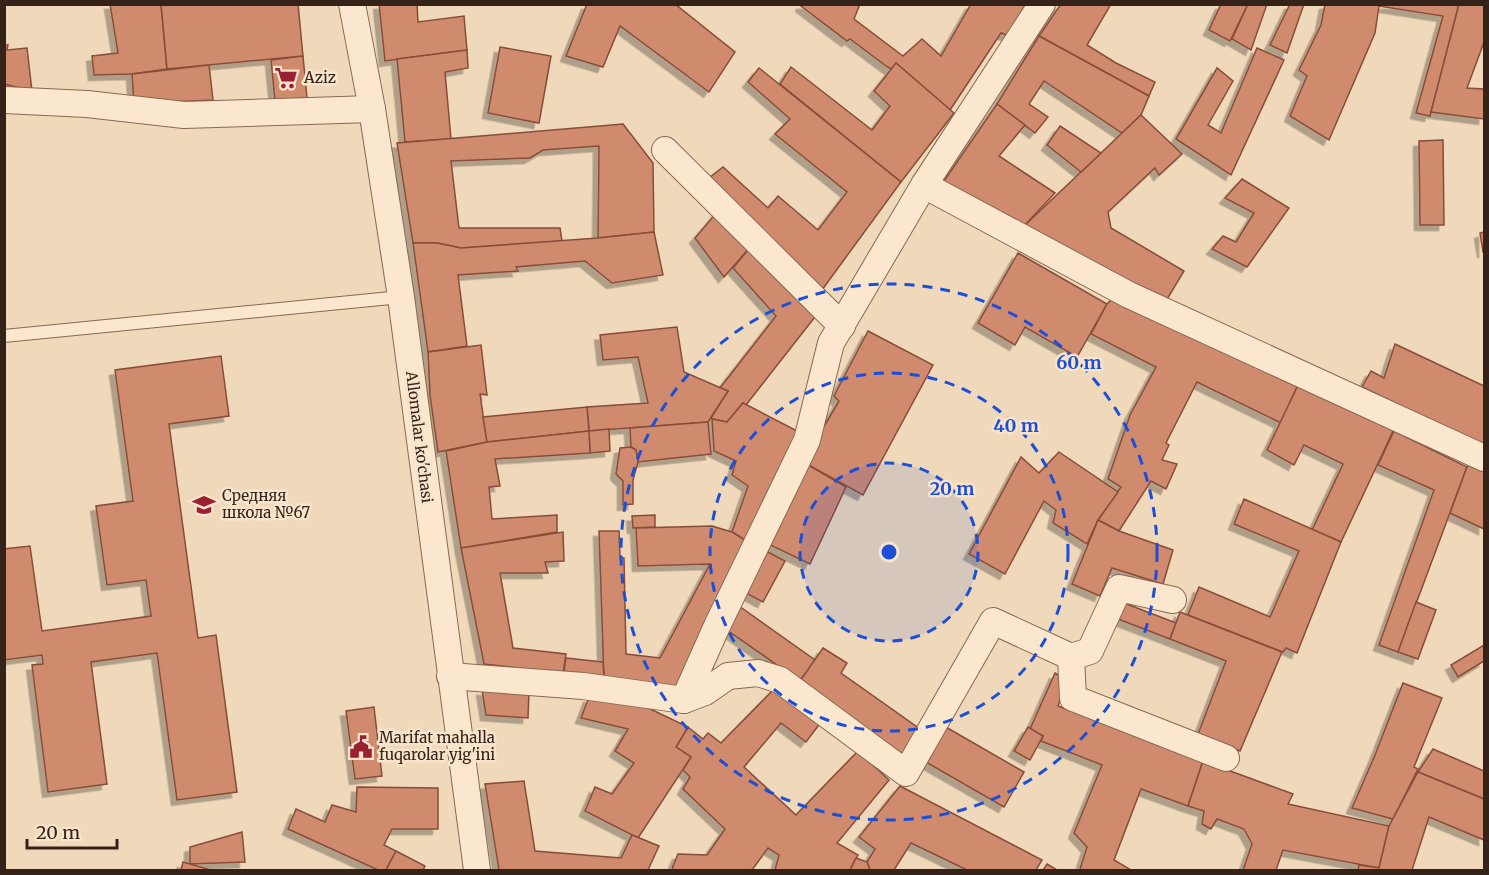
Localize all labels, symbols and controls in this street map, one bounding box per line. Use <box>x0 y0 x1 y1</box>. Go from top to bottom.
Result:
supermarket icon: Aziz <box>273 65 299 91</box>
place label: Aziz <box>303 68 336 87</box>
text: 60 m <box>1056 351 1102 374</box>
street label: Allomalar ko'chasi <box>402 369 437 504</box>
text: 40 m <box>993 414 1039 437</box>
text: 20 m <box>930 477 974 500</box>
place label: Средняя школа №67 <box>222 486 311 522</box>
school or university icon: Средняя школа №67 <box>191 492 217 518</box>
centre of rings <box>879 542 899 562</box>
place label: Marifat mahalla fuqarolar yig'ini <box>379 728 495 764</box>
public building icon: Marifat mahalla fuqarolar yig'ini <box>348 734 374 760</box>
scale bar <box>27 812 117 850</box>
text: 20 m <box>36 821 80 844</box>

